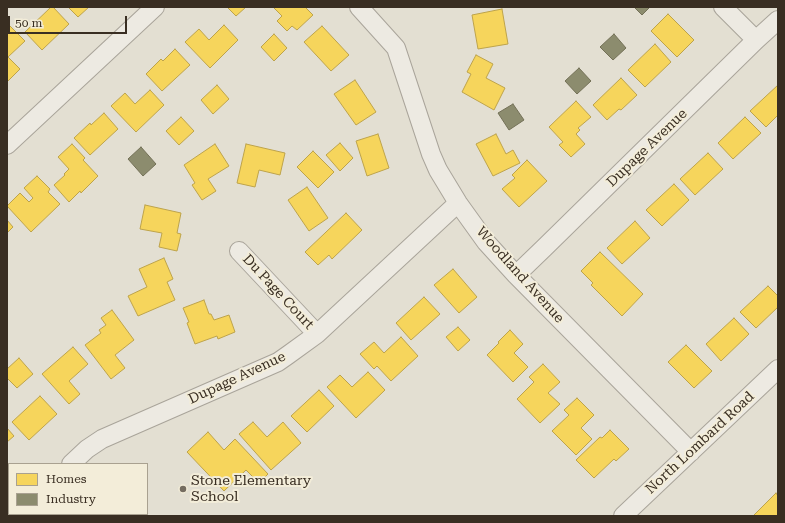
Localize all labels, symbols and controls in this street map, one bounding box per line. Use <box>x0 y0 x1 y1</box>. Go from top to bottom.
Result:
scale bar <box>10 8 129 34</box>
text: 50 m <box>15 16 42 30</box>
street label: Dupage Avenue <box>603 105 691 191</box>
street label: Woodland Avenue <box>472 224 568 326</box>
street label: Du Page Court <box>239 251 317 333</box>
street label: Dupage Avenue <box>186 348 288 408</box>
street label: North Lombard Road <box>642 388 758 498</box>
legend <box>8 463 148 515</box>
text: Homes <box>46 472 86 486</box>
place label: Stone Elementary School <box>191 473 311 506</box>
marker: Stone Elementary School <box>178 484 188 494</box>
text: Industry <box>46 492 96 506</box>

